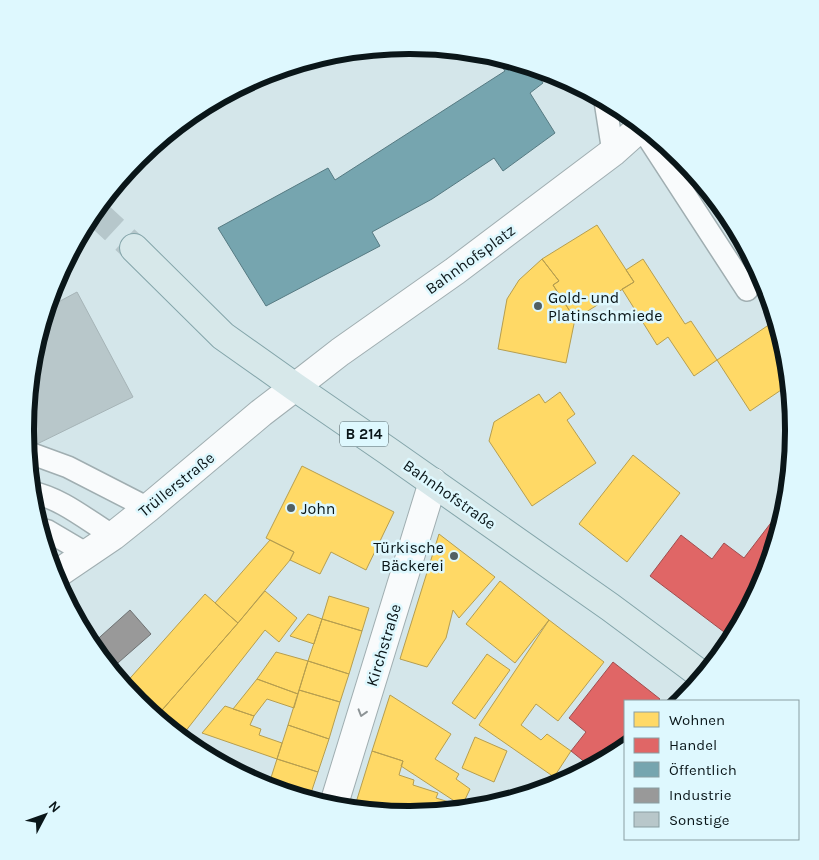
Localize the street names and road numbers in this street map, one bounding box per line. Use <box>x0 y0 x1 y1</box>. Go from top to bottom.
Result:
street label: Bahnhofsplatz <box>422 221 519 298</box>
road number: B 214 <box>340 422 388 446</box>
street label: Trüllerstraße <box>134 448 218 521</box>
street label: Bahnhofstraße <box>400 455 500 533</box>
street label: Kirchstraße <box>362 602 405 689</box>

